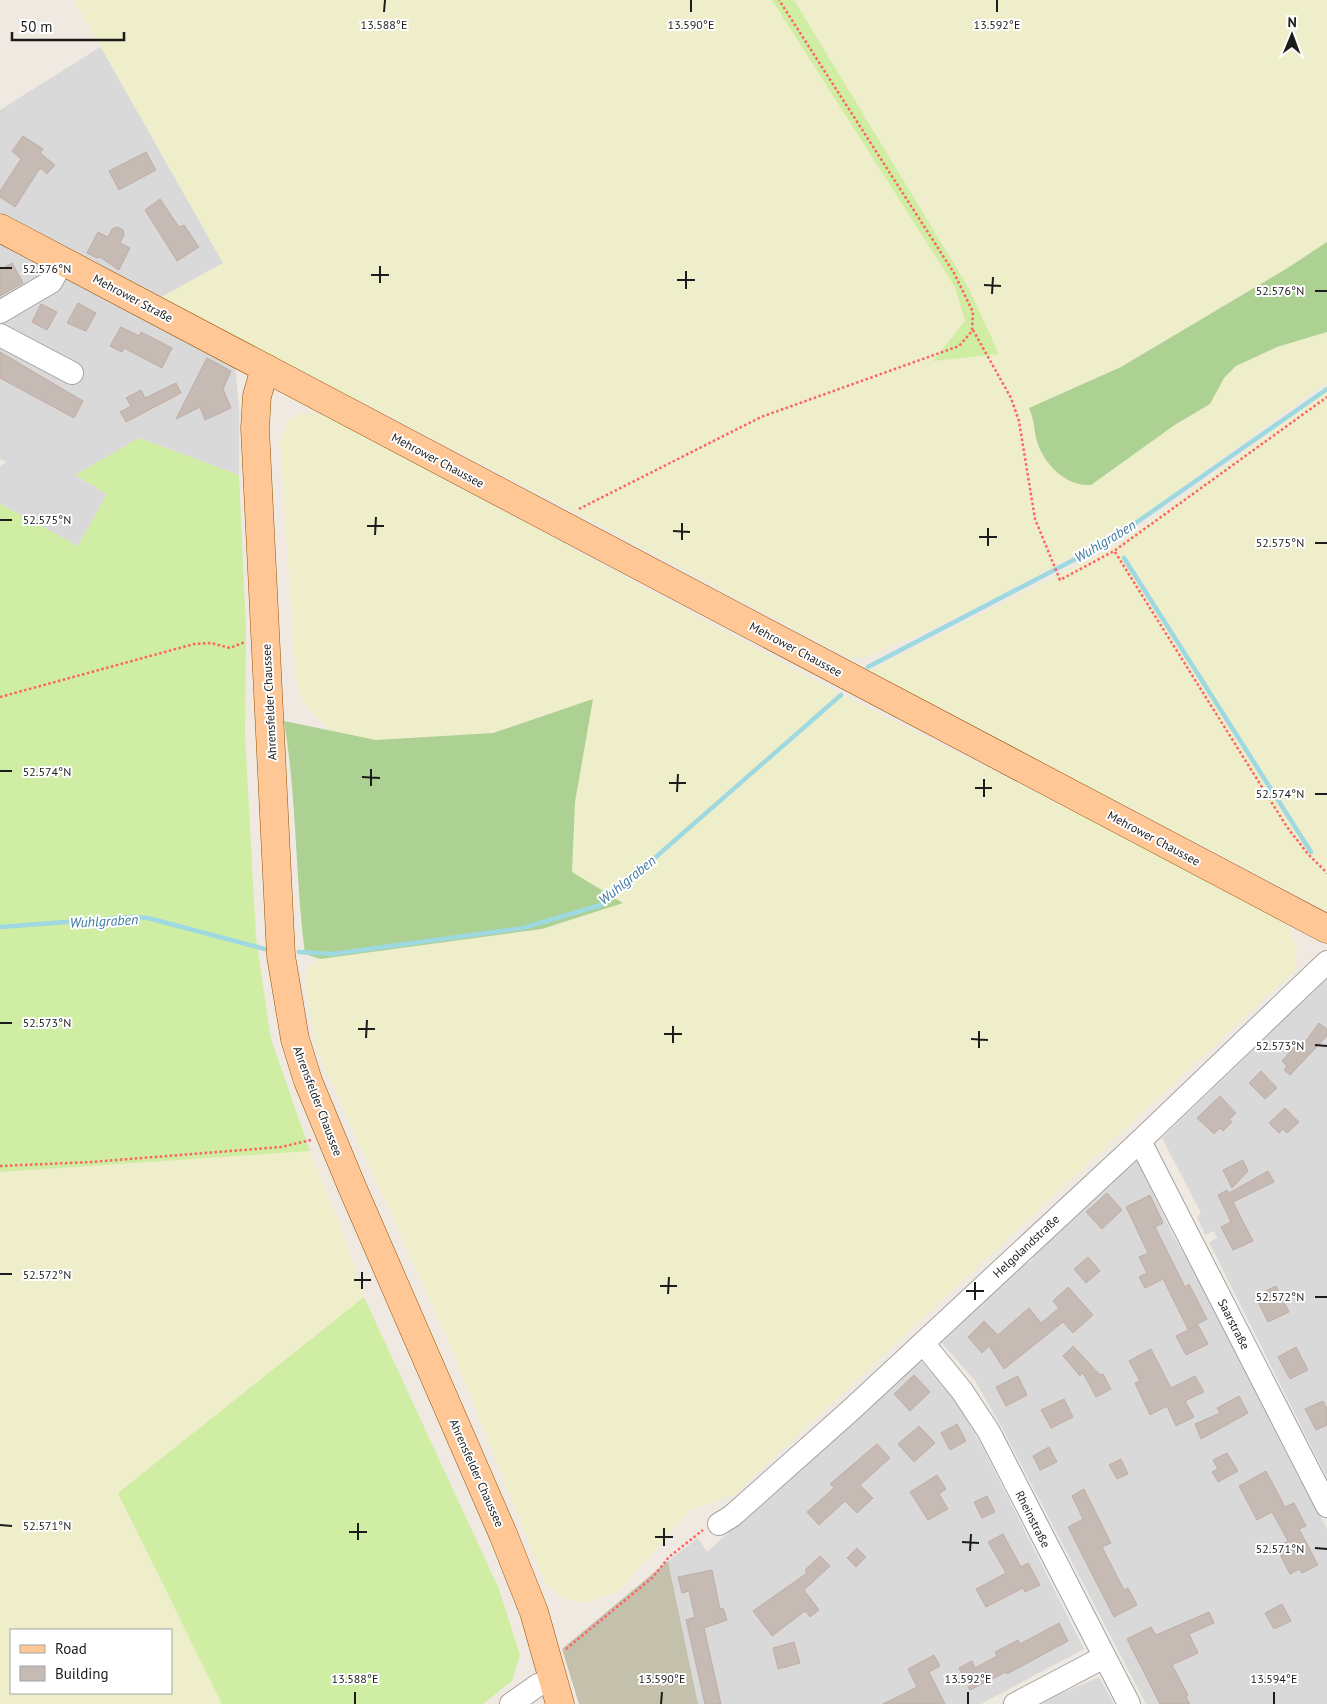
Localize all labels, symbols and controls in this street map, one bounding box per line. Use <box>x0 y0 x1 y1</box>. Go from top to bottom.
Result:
scale bar <box>12 10 125 42</box>
north arrow <box>1267 10 1317 60</box>
text: N <box>1287 13 1297 31</box>
text: 50 m <box>20 17 53 36</box>
text: 13.588°E <box>361 17 407 32</box>
text: 13.590°E <box>668 17 714 32</box>
text: 13.592°E <box>974 17 1020 32</box>
text: 52.576°N <box>23 261 71 276</box>
street label: Mehrower Straße <box>91 271 175 325</box>
text: 52.576°N <box>1256 283 1304 298</box>
street label: Mehrower Chaussee <box>389 429 487 491</box>
text: 52.575°N <box>23 512 71 527</box>
water label: Wuhlgraben <box>1071 516 1139 566</box>
text: 52.575°N <box>1256 535 1304 550</box>
street label: Mehrower Chaussee <box>747 618 845 680</box>
street label: Ahrensfelder Chaussee <box>258 643 280 761</box>
text: 52.574°N <box>23 764 71 779</box>
text: 52.574°N <box>1256 786 1304 801</box>
street label: Mehrower Chaussee <box>1105 807 1203 869</box>
water label: Wuhlgraben <box>595 851 659 909</box>
water label: Wuhlgraben <box>69 910 139 932</box>
text: 52.573°N <box>23 1015 71 1030</box>
text: 52.573°N <box>1256 1038 1304 1053</box>
street label: Ahrensfelder Chaussee <box>290 1044 346 1158</box>
street label: Helgolandstraße <box>990 1211 1062 1281</box>
text: 52.572°N <box>23 1267 71 1282</box>
text: 52.572°N <box>1256 1289 1304 1304</box>
street label: Saarstraße <box>1215 1296 1253 1352</box>
street label: Ahrensfelder Chaussee <box>446 1417 508 1529</box>
street label: Rheinstraße <box>1012 1488 1054 1550</box>
text: 52.571°N <box>23 1518 71 1533</box>
text: 52.571°N <box>1256 1541 1304 1556</box>
legend <box>10 1629 172 1694</box>
text: Road <box>55 1639 87 1658</box>
text: Building <box>55 1664 109 1683</box>
text: 13.588°E <box>332 1671 378 1686</box>
text: 13.590°E <box>639 1671 685 1686</box>
text: 13.592°E <box>945 1671 991 1686</box>
text: 13.594°E <box>1251 1671 1297 1686</box>

